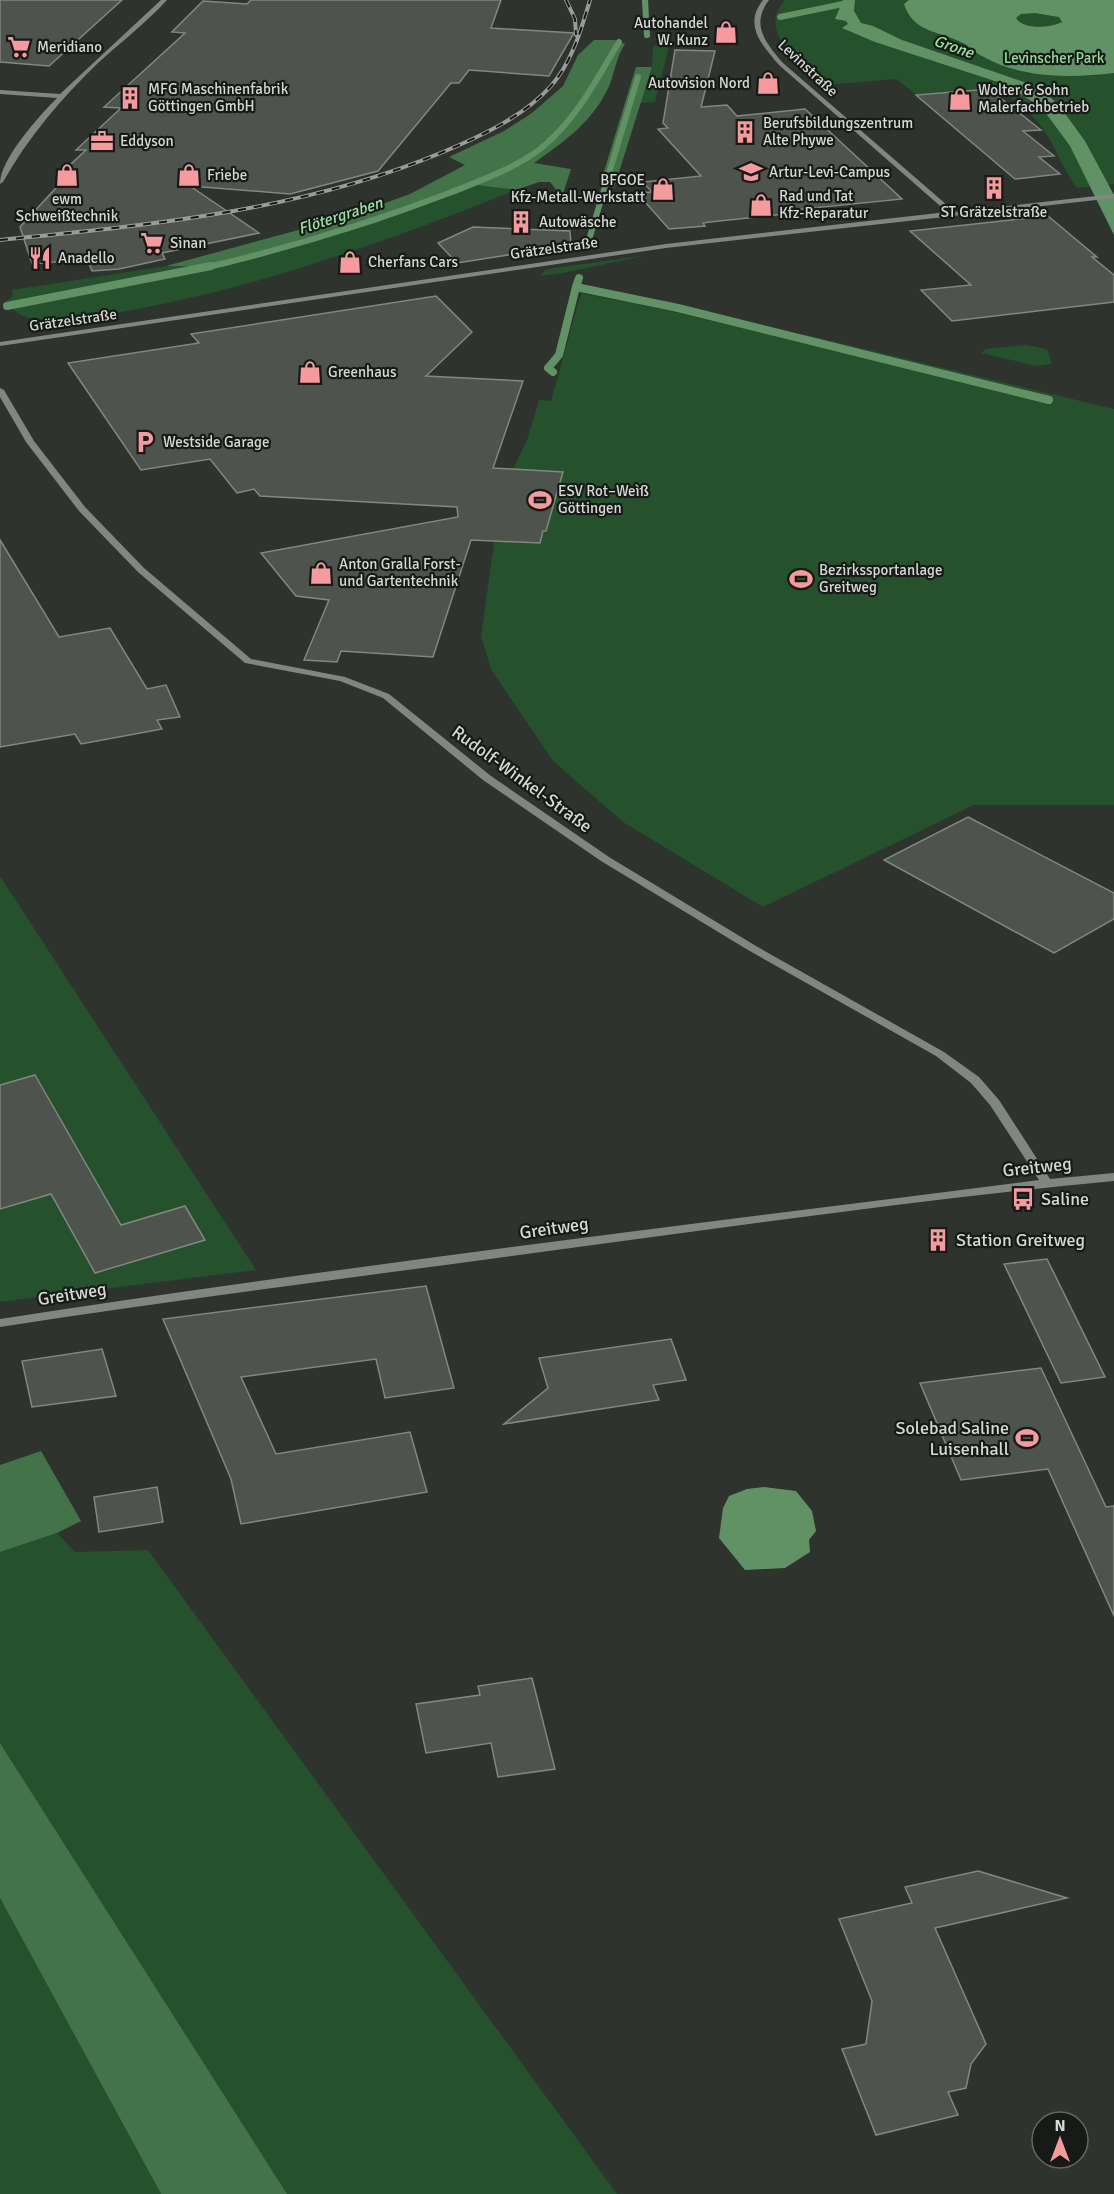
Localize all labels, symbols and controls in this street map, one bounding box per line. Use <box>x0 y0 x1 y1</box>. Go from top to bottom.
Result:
place label: Autohandel W. Kunz <box>634 14 708 49</box>
shop icon: Autohandel W. Kunz <box>713 19 739 45</box>
water label: Grone <box>931 31 977 63</box>
supermarket icon: Meridiano <box>6 34 32 60</box>
street label: Levinstraße <box>774 36 842 100</box>
place label: Meridiano <box>37 38 102 56</box>
park label: Levinscher Park <box>1004 49 1105 67</box>
shop icon: Autovision Nord <box>755 70 781 96</box>
place label: Autovision Nord <box>648 74 750 92</box>
place label: MFG Maschinenfabrik Göttingen GmbH <box>148 80 289 115</box>
place label: Wolter & Sohn Malerfachbetrieb <box>978 81 1089 116</box>
building icon: MFG Maschinenfabrik Göttingen GmbH <box>117 85 143 111</box>
shop icon: Wolter & Sohn Malerfachbetrieb <box>947 86 973 112</box>
place label: Berufsbildungszentrum Alte Phywe <box>763 114 913 149</box>
building icon: Berufsbildungszentrum Alte Phywe <box>732 119 758 145</box>
office icon: Eddyson <box>89 128 115 154</box>
place label: Eddyson <box>120 132 174 150</box>
school or university icon: Artur-Levi-Campus <box>738 159 764 185</box>
shop icon: ewm Schweißtechnik <box>54 162 80 188</box>
shop icon: Friebe <box>176 162 202 188</box>
place label: Artur-Levi-Campus <box>769 163 891 181</box>
place label: Friebe <box>207 166 247 184</box>
place label: BFGOE Kfz-Metall-Werkstatt <box>511 171 645 206</box>
building icon: ST Grätzelstraße <box>981 175 1007 201</box>
shop icon: BFGOE Kfz-Metall-Werkstatt <box>650 176 676 202</box>
place label: Rad und Tat Kfz-Reparatur <box>779 187 869 222</box>
place label: ewm Schweißtechnik <box>16 190 119 225</box>
water label: Flötergraben <box>295 192 386 239</box>
shop icon: Rad und Tat Kfz-Reparatur <box>748 192 774 218</box>
place label: ST Grätzelstraße <box>941 203 1047 221</box>
building icon: Autowäsche <box>508 209 534 235</box>
place label: Autowäsche <box>539 213 617 231</box>
supermarket icon: Sinan <box>139 230 165 256</box>
street label: Grätzelstraße <box>509 233 599 263</box>
place label: Sinan <box>170 234 206 252</box>
restaurant icon: Anadello <box>27 245 53 271</box>
place label: Anadello <box>58 249 115 267</box>
shop icon: Cherfans Cars <box>337 249 363 275</box>
place label: Cherfans Cars <box>368 253 458 271</box>
street label: Grätzelstraße <box>28 305 118 335</box>
shop icon: Greenhaus <box>297 359 323 385</box>
place label: Greenhaus <box>328 363 397 381</box>
parking icon: Westside Garage <box>132 429 158 455</box>
place label: Westside Garage <box>163 433 270 451</box>
place label: ESV Rot–Weìß Göttingen <box>558 482 649 517</box>
sports icon: ESV Rot–Weìß Göttingen <box>527 487 553 513</box>
place label: Anton Gralla Forst- und Gartentechnik <box>339 555 461 590</box>
shop icon: Anton Gralla Forst- und Gartentechnik <box>308 560 334 586</box>
place label: Bezirkssportanlage Greitweg <box>819 561 943 596</box>
sports icon: Bezirkssportanlage Greitweg <box>788 566 814 592</box>
street label: Rudolf-Winkel-Straße <box>448 721 596 837</box>
street label: Greitweg <box>1001 1152 1073 1182</box>
bus stop icon: Saline <box>1010 1186 1036 1212</box>
place label: Saline <box>1041 1188 1089 1210</box>
street label: Greitweg <box>518 1212 590 1244</box>
building icon: Station Greitweg <box>925 1227 951 1253</box>
place label: Station Greitweg <box>956 1229 1085 1251</box>
street label: Greitweg <box>36 1278 108 1310</box>
place label: Solebad Saline Luisenhall <box>895 1417 1009 1460</box>
sports icon: Solebad Saline Luisenhall <box>1014 1425 1040 1451</box>
north arrow <box>1030 2110 1090 2170</box>
text: N <box>1054 2116 1066 2136</box>

